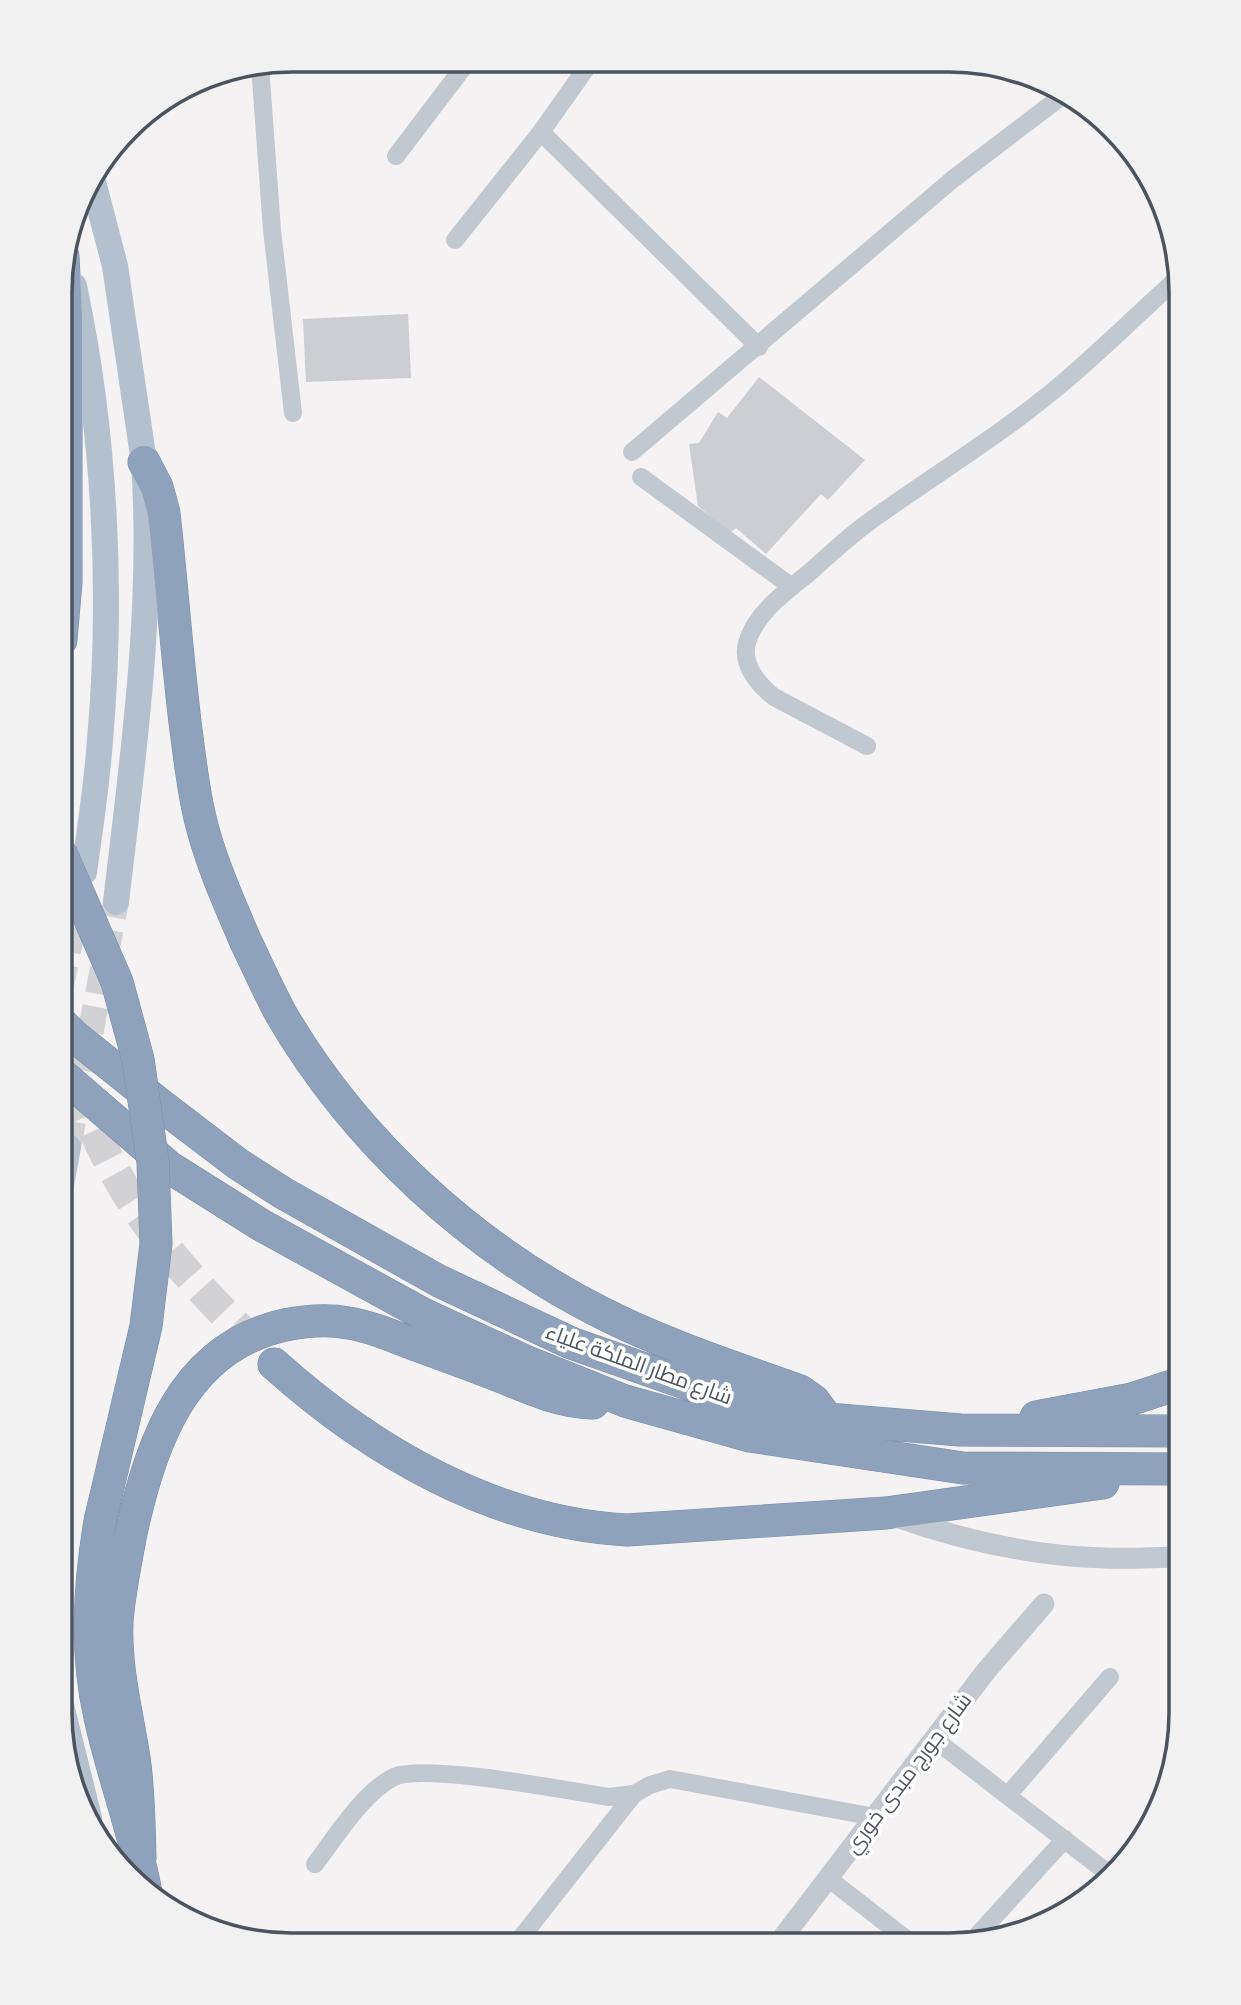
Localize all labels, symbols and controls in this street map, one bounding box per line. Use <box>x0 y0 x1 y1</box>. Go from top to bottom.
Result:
street label: شارع مطار الملكة علياء <box>542 1317 736 1411</box>
street label: شارع جورج مبدى خوري <box>838 1687 980 1861</box>

